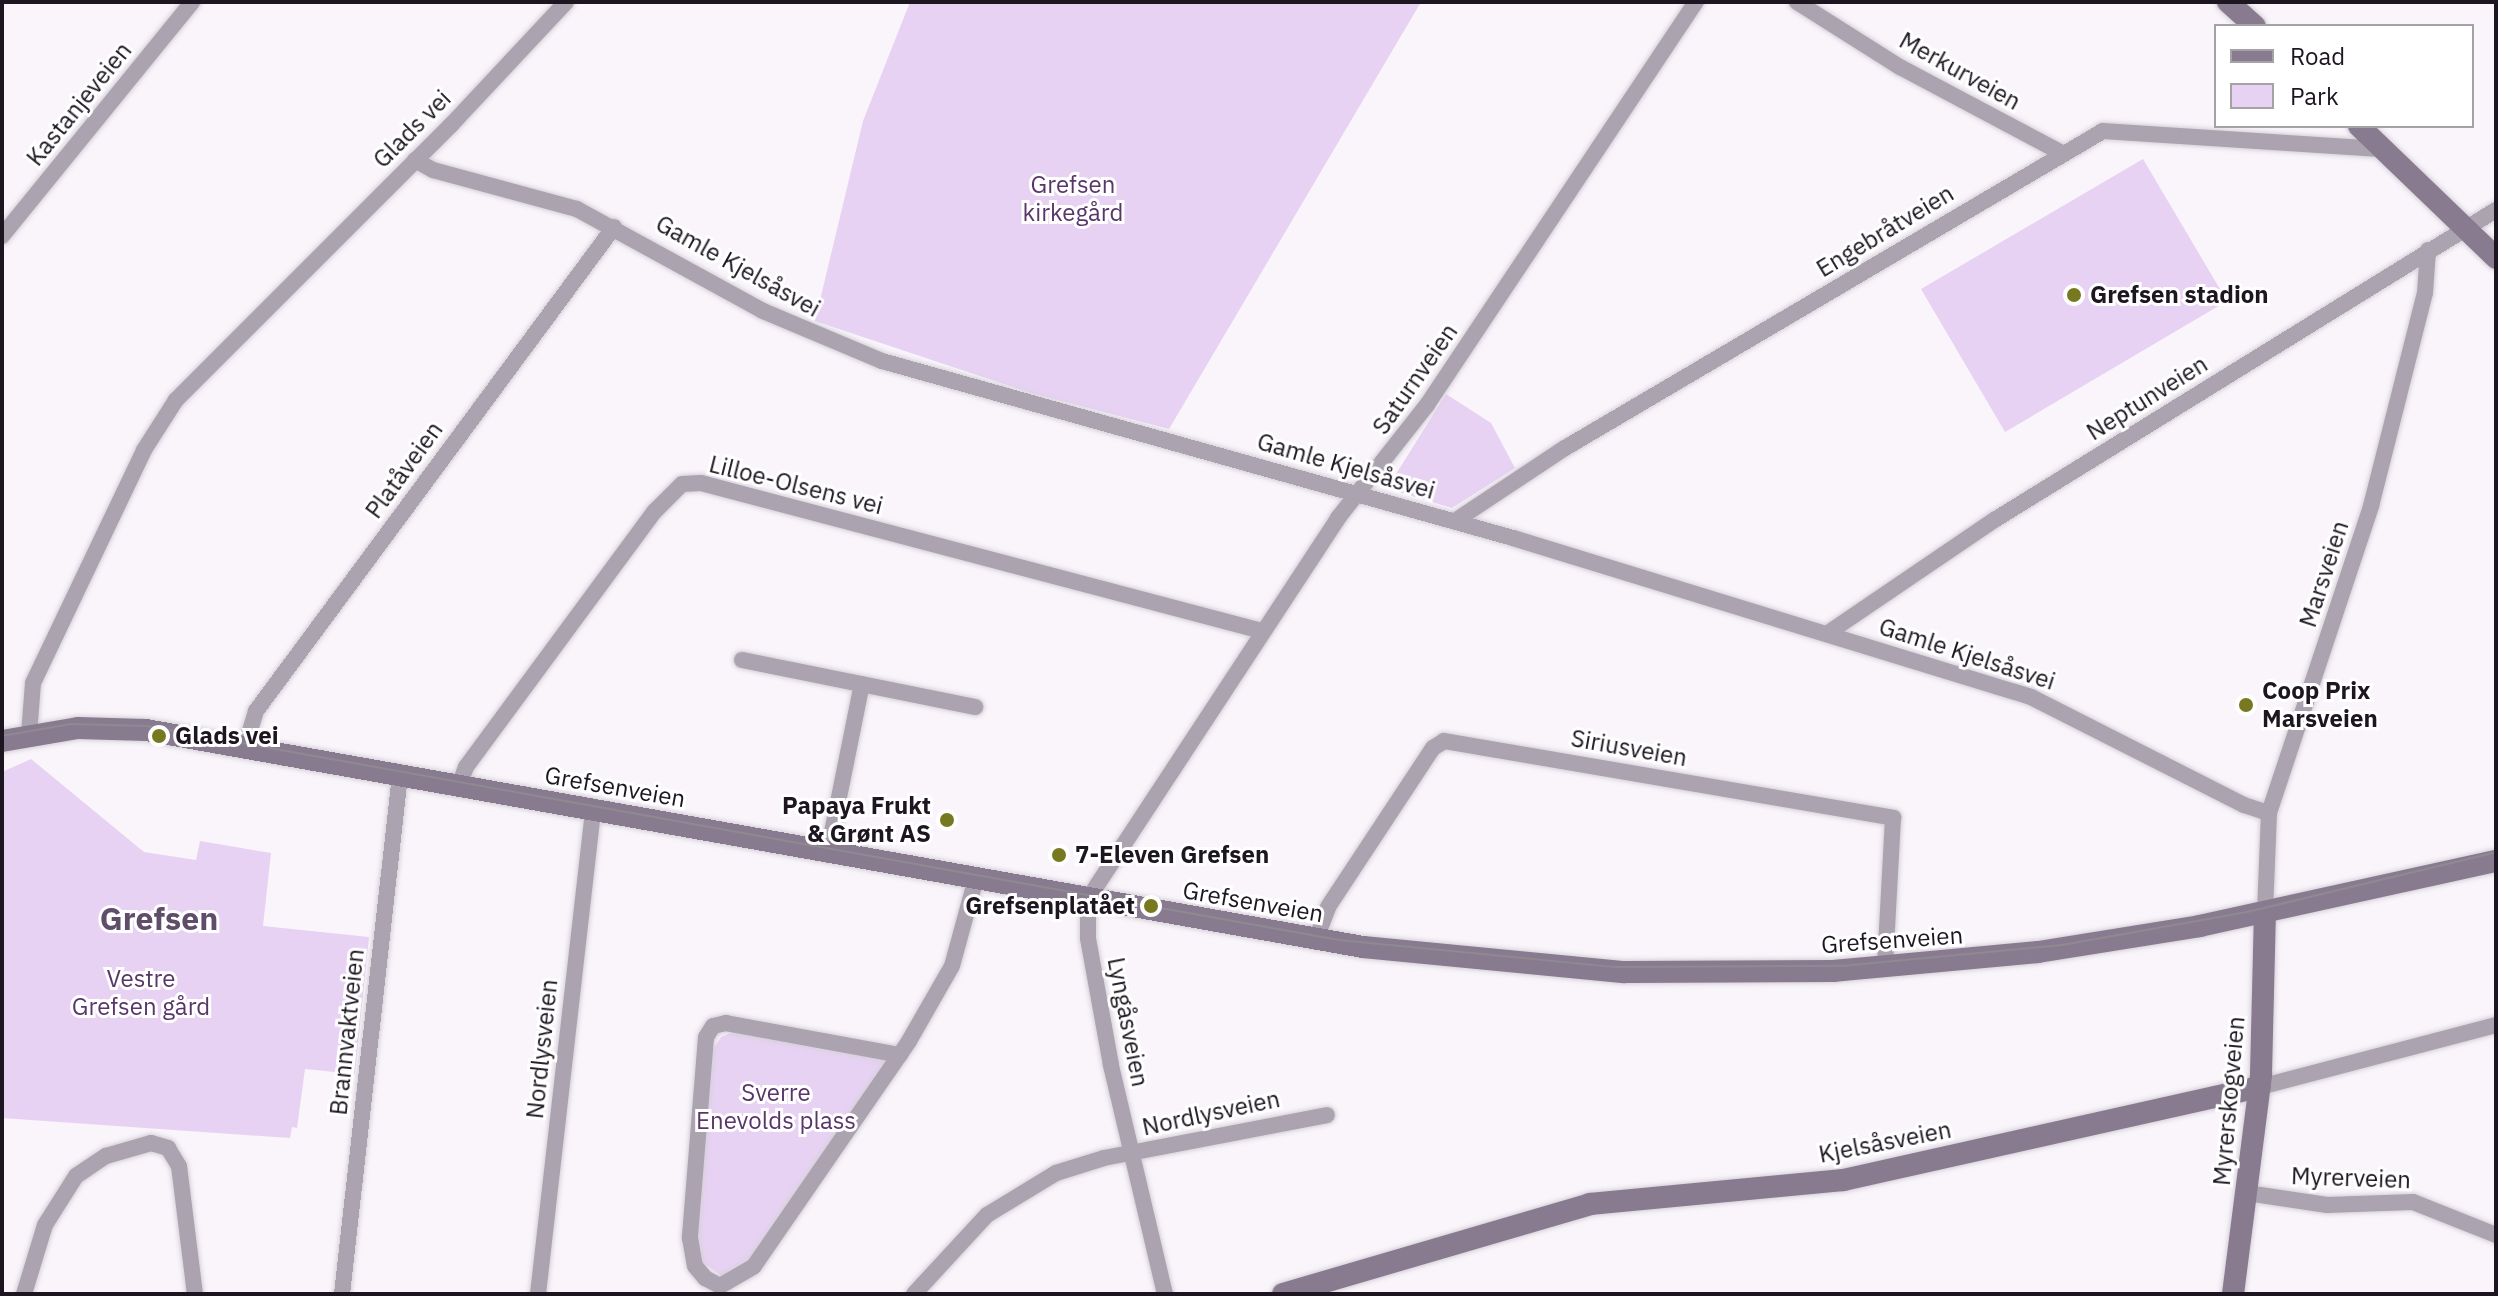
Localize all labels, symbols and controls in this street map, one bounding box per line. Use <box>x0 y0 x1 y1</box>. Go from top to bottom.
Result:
legend <box>2214 24 2474 128</box>
street label: Merkurveien <box>1894 26 2026 116</box>
street label: Kastanjeveien <box>20 36 138 172</box>
text: Road <box>2290 40 2345 72</box>
text: Park <box>2290 80 2339 112</box>
street label: Glads vei <box>367 84 457 174</box>
park label: Grefsen kirkegård <box>1023 171 1123 227</box>
street label: Engebråtveien <box>1811 179 1959 283</box>
street label: Gamle Kjelsåsvei <box>651 209 825 323</box>
place label: Grefsen stadion <box>2090 281 2269 309</box>
marker: Grefsen stadion <box>2065 286 2083 304</box>
street label: Saturnveien <box>1366 318 1464 440</box>
street label: Neptunveien <box>2081 349 2213 447</box>
street label: Platåveien <box>359 416 449 524</box>
street label: Gamle Kjelsåsvei <box>1254 427 1438 505</box>
street label: Lilloe-Olsens vei <box>706 450 886 520</box>
street label: Marsveien <box>2293 517 2355 631</box>
street label: Gamle Kjelsåsvei <box>1875 612 2059 696</box>
place label: Coop Prix Marsveien <box>2262 677 2378 733</box>
marker: Coop Prix Marsveien <box>2237 696 2255 714</box>
place label: Glads vei <box>175 722 279 750</box>
street label: Siriusveien <box>1569 724 1689 772</box>
marker: Glads vei <box>150 727 168 745</box>
street label: Grefsenveien <box>542 760 688 814</box>
place label: Papaya Frukt & Grønt AS <box>782 792 931 848</box>
marker: Papaya Frukt & Grønt AS <box>938 811 956 829</box>
place label: 7-Eleven Grefsen <box>1075 841 1269 869</box>
marker: 7-Eleven Grefsen <box>1050 846 1068 864</box>
street label: Grefsenveien <box>1180 875 1326 929</box>
place label: Grefsenplatået <box>965 892 1135 920</box>
marker: Grefsenplatået <box>1142 897 1160 915</box>
district label: Grefsen <box>100 899 218 937</box>
street label: Grefsenveien <box>1820 921 1964 959</box>
street label: Brannvaktveien <box>324 947 370 1117</box>
street label: Lyngåsveien <box>1101 955 1155 1089</box>
park label: Vestre Grefsen gård <box>72 965 210 1021</box>
street label: Nordlysveien <box>520 978 564 1120</box>
street label: Myrerskogveien <box>2207 1015 2251 1187</box>
park label: Sverre Enevolds plass <box>696 1079 856 1135</box>
street label: Nordlysveien <box>1139 1084 1283 1142</box>
street label: Kjelsåsveien <box>1816 1115 1954 1169</box>
street label: Myrerveien <box>2291 1162 2411 1194</box>

